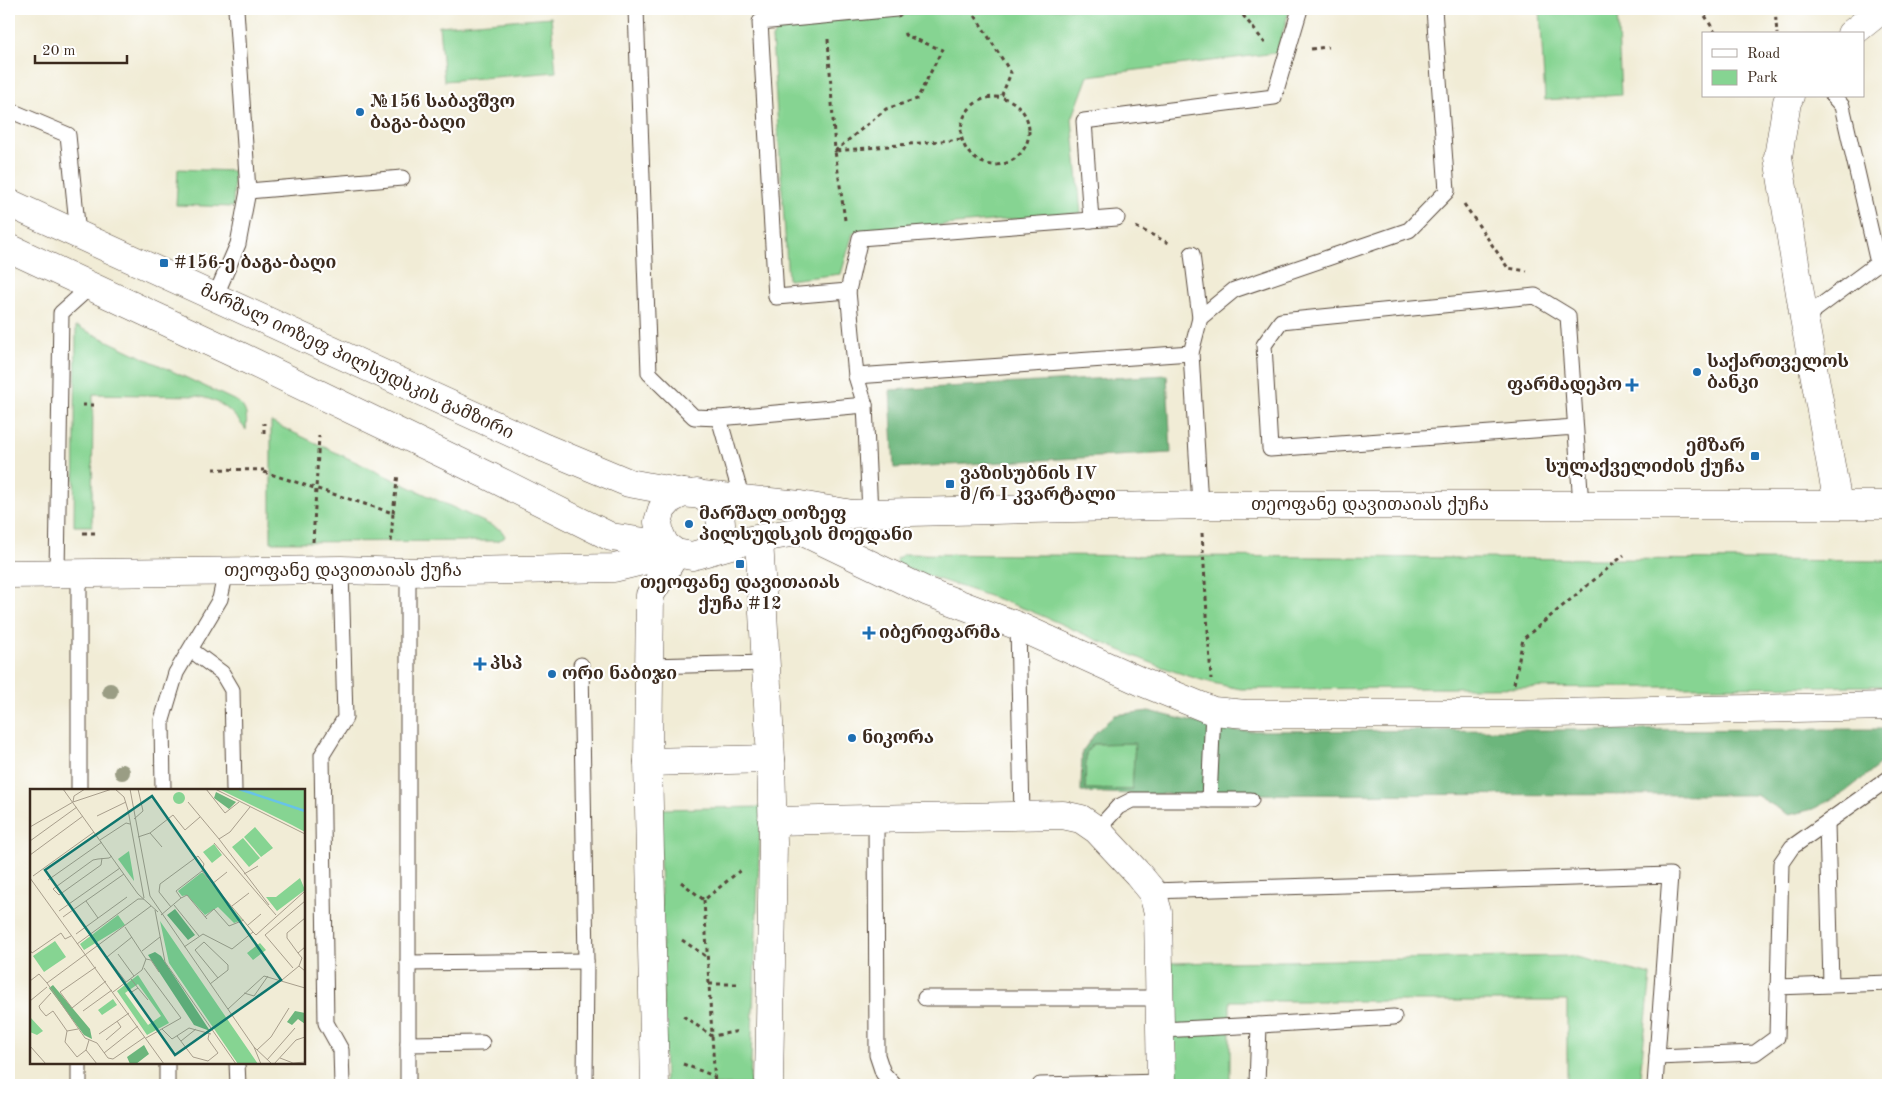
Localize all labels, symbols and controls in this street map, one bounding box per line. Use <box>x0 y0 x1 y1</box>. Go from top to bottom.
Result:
scale bar <box>35 32 128 64</box>
legend <box>1702 32 1864 98</box>
text: 20 m <box>42 44 76 59</box>
text: Road <box>1747 47 1781 62</box>
text: Park <box>1747 71 1778 86</box>
place label: №156 საბავშვო ბაგა-ბაღი <box>370 93 515 133</box>
marker: №156 საბავშვო ბაგა-ბაღი <box>354 106 366 118</box>
place label: #156-ე ბაგა-ბაღი <box>174 254 336 273</box>
marker: #156-ე ბაგა-ბაღი <box>158 257 170 269</box>
street label: მარშალ იოზეფ პილსუდსკის გამზირი <box>197 281 516 444</box>
place label: საქართველოს ბანკი <box>1707 353 1849 393</box>
marker: საქართველოს ბანკი <box>1691 366 1703 378</box>
place label: ფარმადეპო <box>1507 376 1622 395</box>
marker: ფარმადეპო <box>1626 379 1638 391</box>
place label: ემზარ სულაქველიძის ქუჩა <box>1545 437 1745 477</box>
marker: ემზარ სულაქველიძის ქუჩა <box>1749 450 1761 462</box>
place label: ვაზისუბნის IV მ/რ I კვარტალი <box>960 464 1116 505</box>
marker: ვაზისუბნის IV მ/რ I კვარტალი <box>944 478 956 490</box>
street label: თეოფანე დავითაიას ქუჩა <box>1251 495 1489 515</box>
place label: მარშალ იოზეფ პილსუდსკის მოედანი <box>699 505 913 545</box>
marker: მარშალ იოზეფ პილსუდსკის მოედანი <box>683 518 695 530</box>
marker: თეოფანე დავითაიას ქუჩა #12 <box>734 558 746 570</box>
street label: თეოფანე დავითაიას ქუჩა <box>224 561 462 581</box>
place label: თეოფანე დავითაიას ქუჩა #12 <box>640 573 840 614</box>
place label: იბერიფარმა <box>879 624 1001 643</box>
marker: იბერიფარმა <box>863 627 875 639</box>
place label: პსპ <box>490 655 523 673</box>
marker: პსპ <box>474 658 486 670</box>
place label: ორი ნაბიჯი <box>562 664 677 684</box>
marker: ორი ნაბიჯი <box>546 668 558 680</box>
place label: ნიკორა <box>862 728 934 748</box>
marker: ნიკორა <box>846 732 858 744</box>
inset map <box>30 789 305 1064</box>

